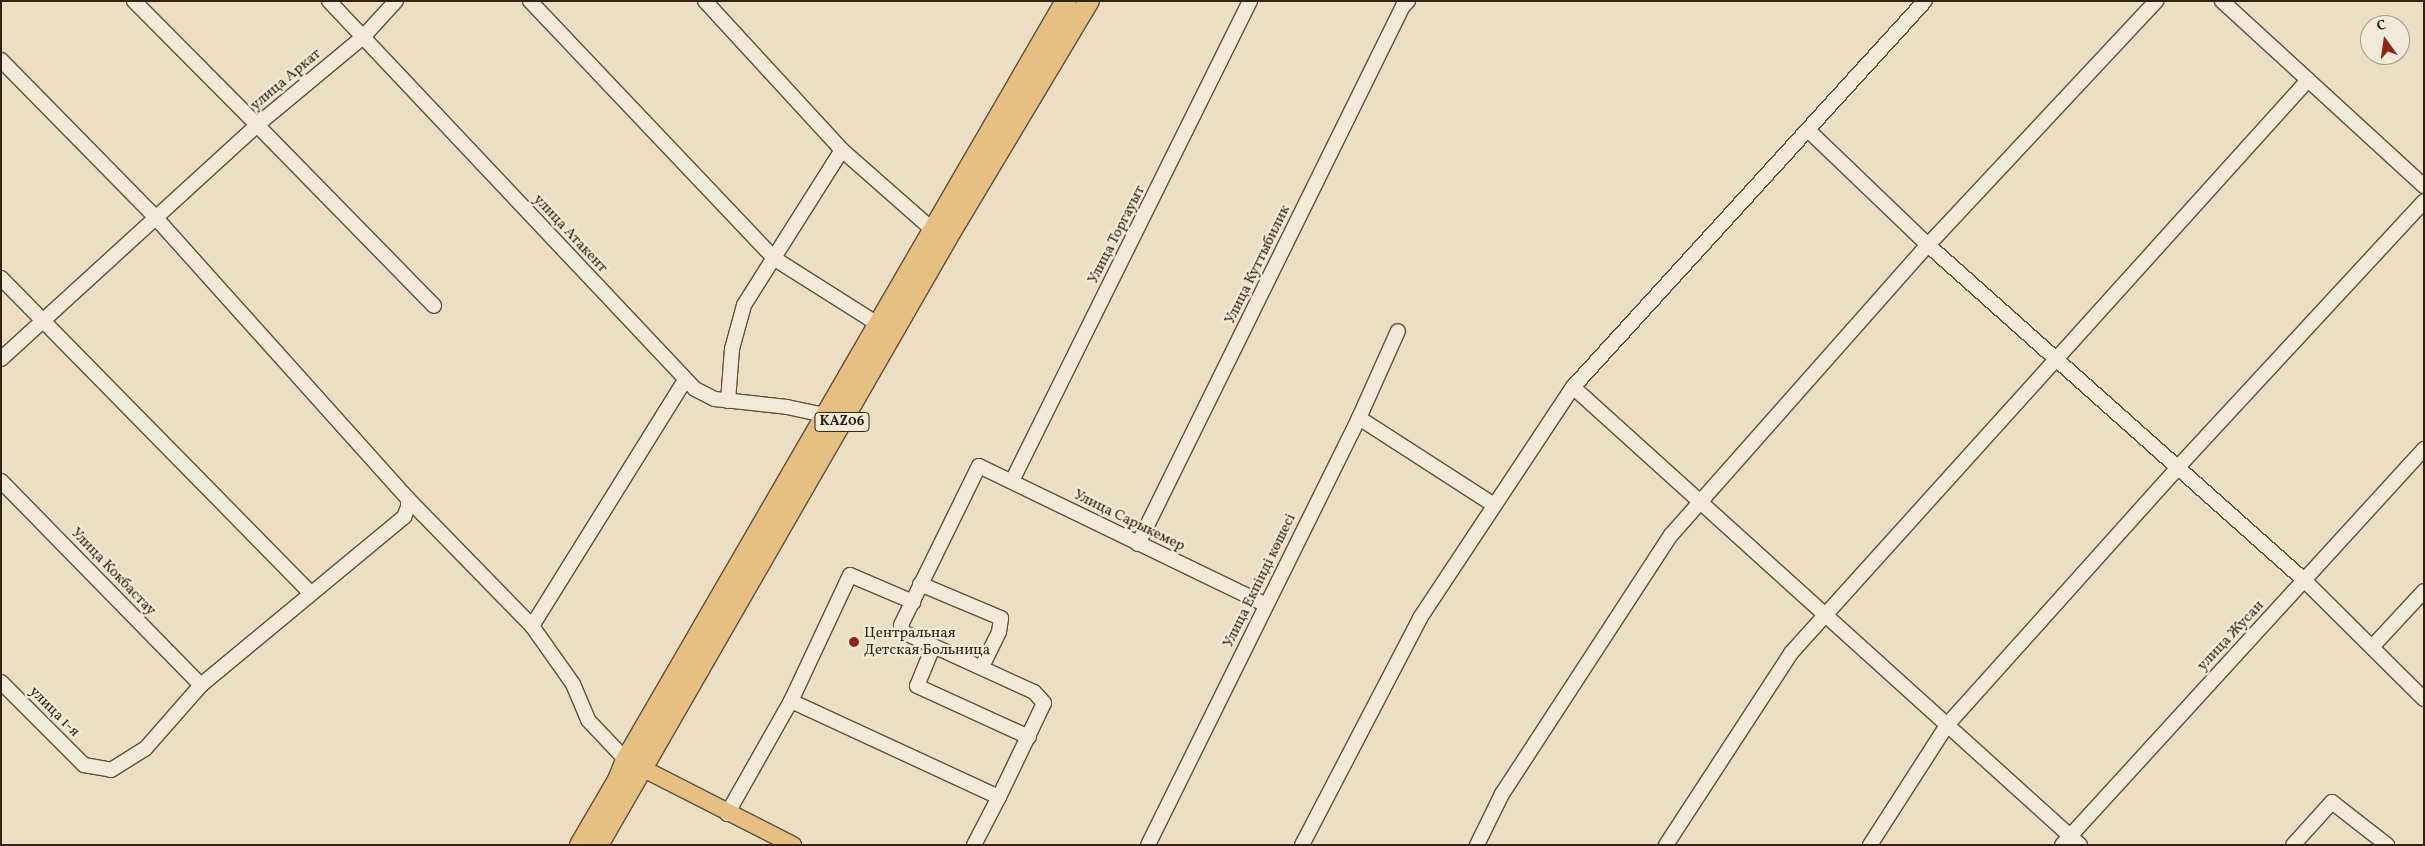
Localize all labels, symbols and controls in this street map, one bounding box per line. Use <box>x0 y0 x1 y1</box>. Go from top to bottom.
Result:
north arrow <box>2360 15 2410 65</box>
text: С <box>2375 16 2388 36</box>
street label: улица Аркат <box>247 45 325 115</box>
street label: Улица Торгауыт <box>1084 183 1150 287</box>
street label: улица Атакент <box>529 191 611 277</box>
street label: Улица Куттыбилик <box>1221 203 1295 327</box>
road number: KАZ06 <box>814 411 870 434</box>
street label: Улица Сарыкемер <box>1070 486 1188 556</box>
street label: Улица Екпінді көшесі <box>1220 511 1300 651</box>
street label: Улица Кокбастау <box>67 524 159 620</box>
street label: улица Жусан <box>2194 597 2268 675</box>
place label: Центральная Детская Больница <box>864 624 990 659</box>
marker: Центральная Детская Больница <box>848 636 860 648</box>
street label: улица 1-я <box>25 683 83 741</box>

